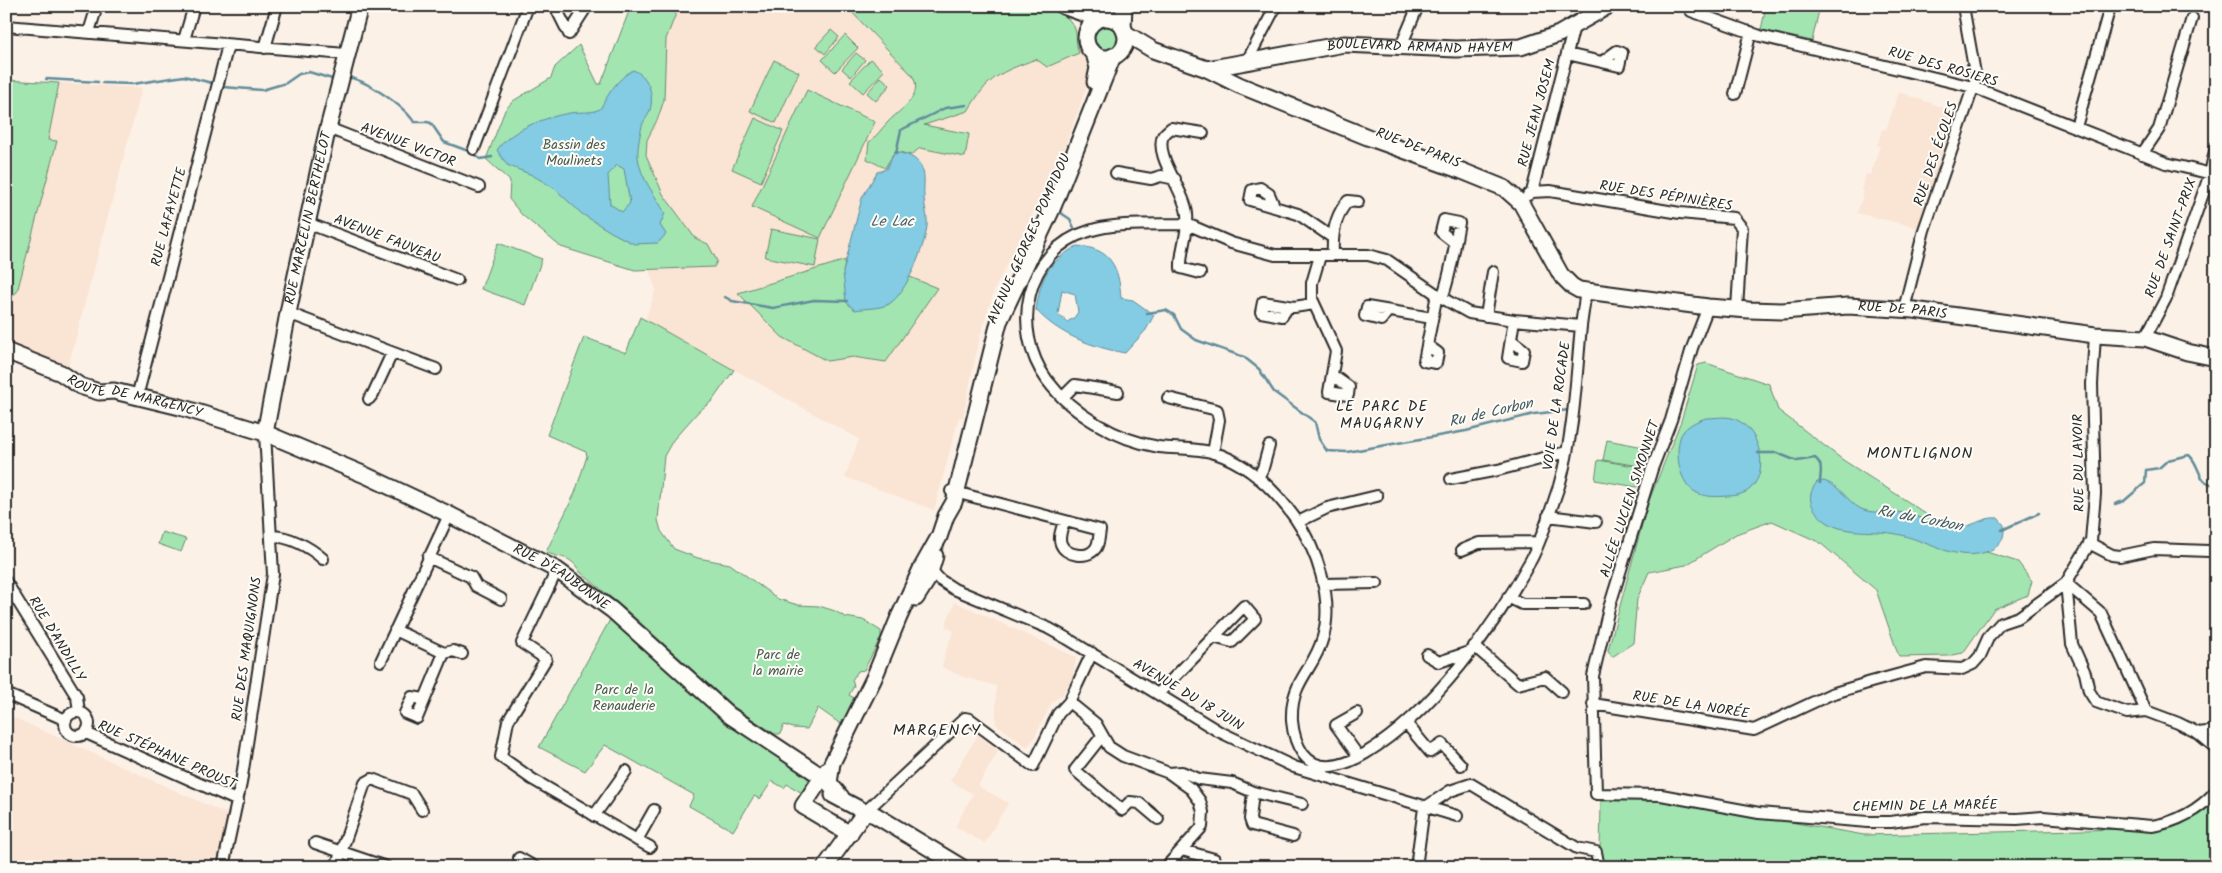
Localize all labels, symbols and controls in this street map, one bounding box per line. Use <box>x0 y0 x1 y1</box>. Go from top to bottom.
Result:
street label: BOULEVARD ARMAND HAYEM <box>1325 33 1513 60</box>
street label: RUE DES ROSIERS <box>1886 41 2001 93</box>
street label: RUE JEAN JOSEM <box>1512 57 1562 169</box>
street label: RUE DES ÉCOLES <box>1908 98 1964 209</box>
street label: AVENUE VICTOR <box>357 117 459 173</box>
street label: RUE DE PARIS <box>1372 122 1464 174</box>
street label: RUE MARCELIN BERTHELOT <box>279 128 338 307</box>
park label: Bassin des Moulinets <box>542 134 606 172</box>
street label: AVENUE GEORGES POMPIDOU <box>981 150 1077 328</box>
street label: RUE LAFAYETTE <box>145 164 193 269</box>
street label: RUE DES PÉPINIÈRES <box>1598 175 1735 217</box>
street label: RUE DE SAINT-PRIX <box>2139 175 2203 301</box>
street label: AVENUE FAUVEAU <box>331 209 443 269</box>
water label: Le Lac <box>871 210 915 234</box>
street label: RUE DE PARIS <box>1857 296 1949 326</box>
street label: VOIE DE LA ROCADE <box>1537 339 1577 472</box>
street label: ROUTE DE MARGENCY <box>62 369 206 424</box>
water label: Ru de Corbon <box>1447 391 1536 434</box>
district label: LE PARC DE MAUGARNY <box>1336 395 1428 436</box>
street label: RUE DU LAVOIR <box>2067 414 2091 512</box>
street label: ALLÉE LUCIEN SIMONNET <box>1594 416 1666 580</box>
district label: MONTLIGNON <box>1867 441 1973 466</box>
water label: Ru du Corbon <box>1875 499 1966 539</box>
street label: RUE D'EAUBONNE <box>509 538 615 616</box>
street label: RUE DES MAQUIGNONS <box>226 575 268 723</box>
street label: RUE D'ANDILLY <box>23 592 92 687</box>
park label: Parc de la mairie <box>753 644 804 682</box>
street label: AVENUE DU 18 JUIN <box>1128 653 1248 737</box>
park label: Parc de la Renauderie <box>593 679 656 717</box>
street label: RUE DE LA NORÉE <box>1631 685 1752 725</box>
street label: RUE STÉPHANE PROUST <box>94 714 241 796</box>
district label: MARGENCY <box>893 718 981 743</box>
street label: CHEMIN DE LA MARÉE <box>1852 794 1999 818</box>

